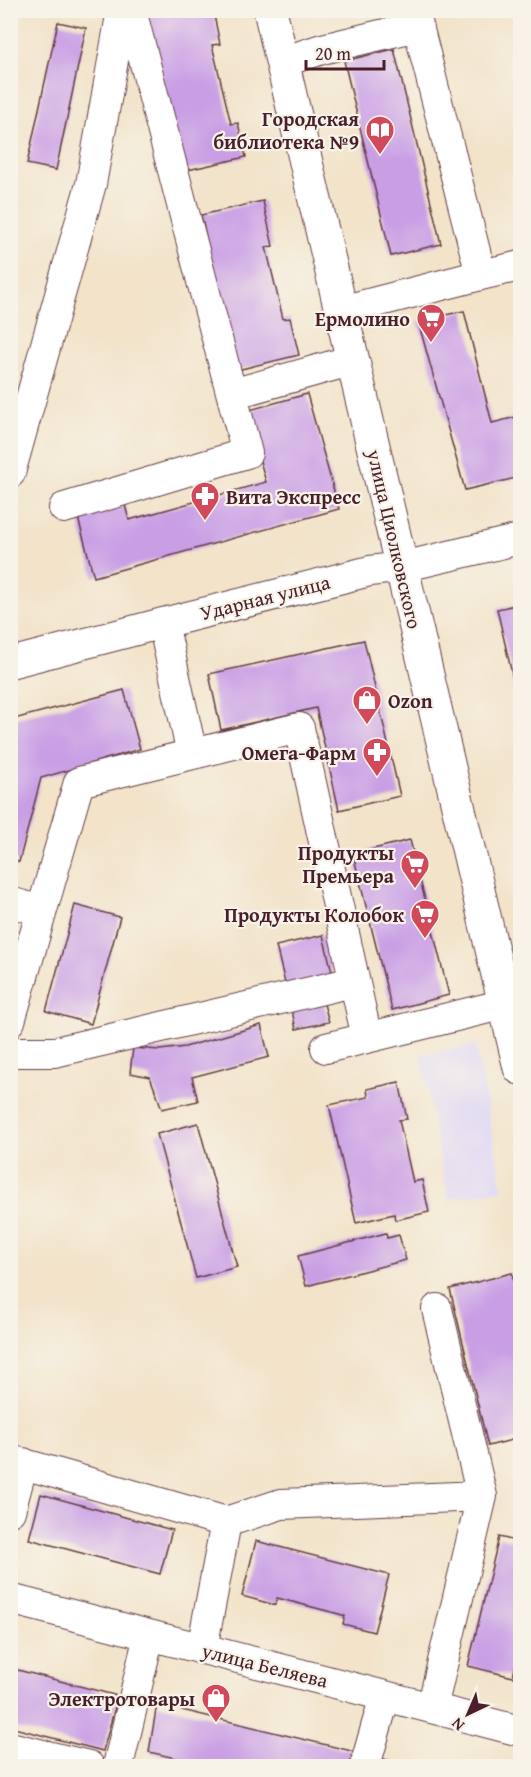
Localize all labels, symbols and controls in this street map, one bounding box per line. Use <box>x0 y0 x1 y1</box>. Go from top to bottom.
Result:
scale bar <box>306 33 384 71</box>
text: 20 m <box>315 40 351 67</box>
place label: Городская библиотека №9 <box>213 104 359 156</box>
library icon: Городская библиотека №9 <box>364 114 396 156</box>
supermarket icon: Ермолино <box>415 302 447 344</box>
place label: Ермолино <box>315 304 410 333</box>
street label: улица Циолковского <box>360 446 430 631</box>
pharmacy icon: Вита Экспресс <box>189 480 221 522</box>
place label: Вита Экспресс <box>226 482 361 511</box>
street label: Ударная улица <box>197 567 333 627</box>
shop icon: Ozon <box>351 684 383 726</box>
place label: Ozon <box>388 686 433 715</box>
pharmacy icon: Омега-Фарм <box>361 736 393 778</box>
place label: Омега-Фарм <box>242 738 356 767</box>
place label: Продукты Премьера <box>298 838 395 890</box>
supermarket icon: Продукты Премьера <box>399 848 431 890</box>
supermarket icon: Продукты Колобок <box>409 898 441 940</box>
place label: Продукты Колобок <box>224 900 404 929</box>
street label: улица Беляева <box>198 1635 332 1695</box>
shop icon: Электротовары <box>200 1682 232 1724</box>
place label: Электротовары <box>48 1684 196 1713</box>
north arrow <box>438 1684 498 1744</box>
text: N <box>445 1712 470 1737</box>

